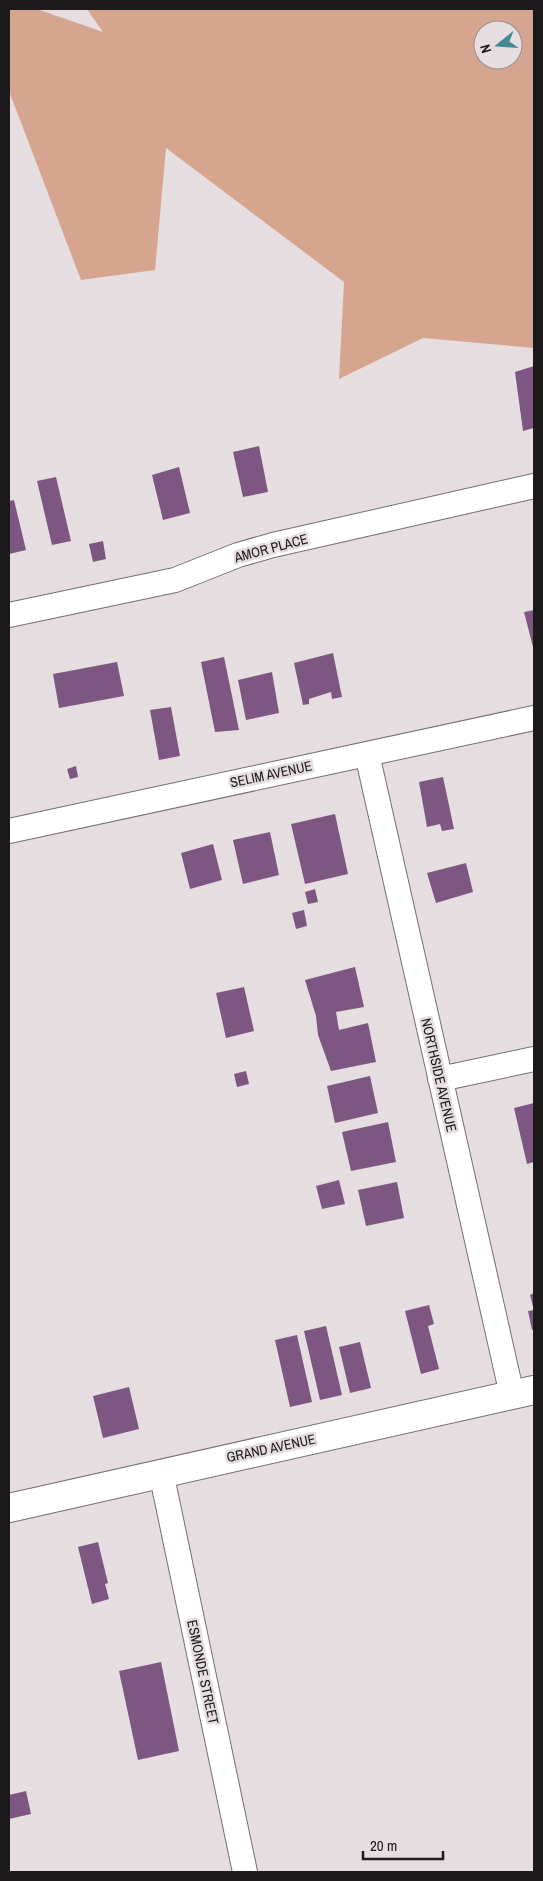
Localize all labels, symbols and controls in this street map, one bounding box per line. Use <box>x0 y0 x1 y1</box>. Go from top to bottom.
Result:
north arrow <box>473 20 523 70</box>
text: N <box>476 42 495 55</box>
street label: AMOR PLACE <box>231 530 310 567</box>
street label: SELIM AVENUE <box>228 757 314 791</box>
street label: NORTHSIDE AVENUE <box>417 1016 461 1134</box>
street label: GRAND AVENUE <box>225 1430 317 1466</box>
street label: ESMONDE STREET <box>183 1618 223 1726</box>
scale bar <box>363 1828 443 1860</box>
text: 20 m <box>370 1835 397 1856</box>

